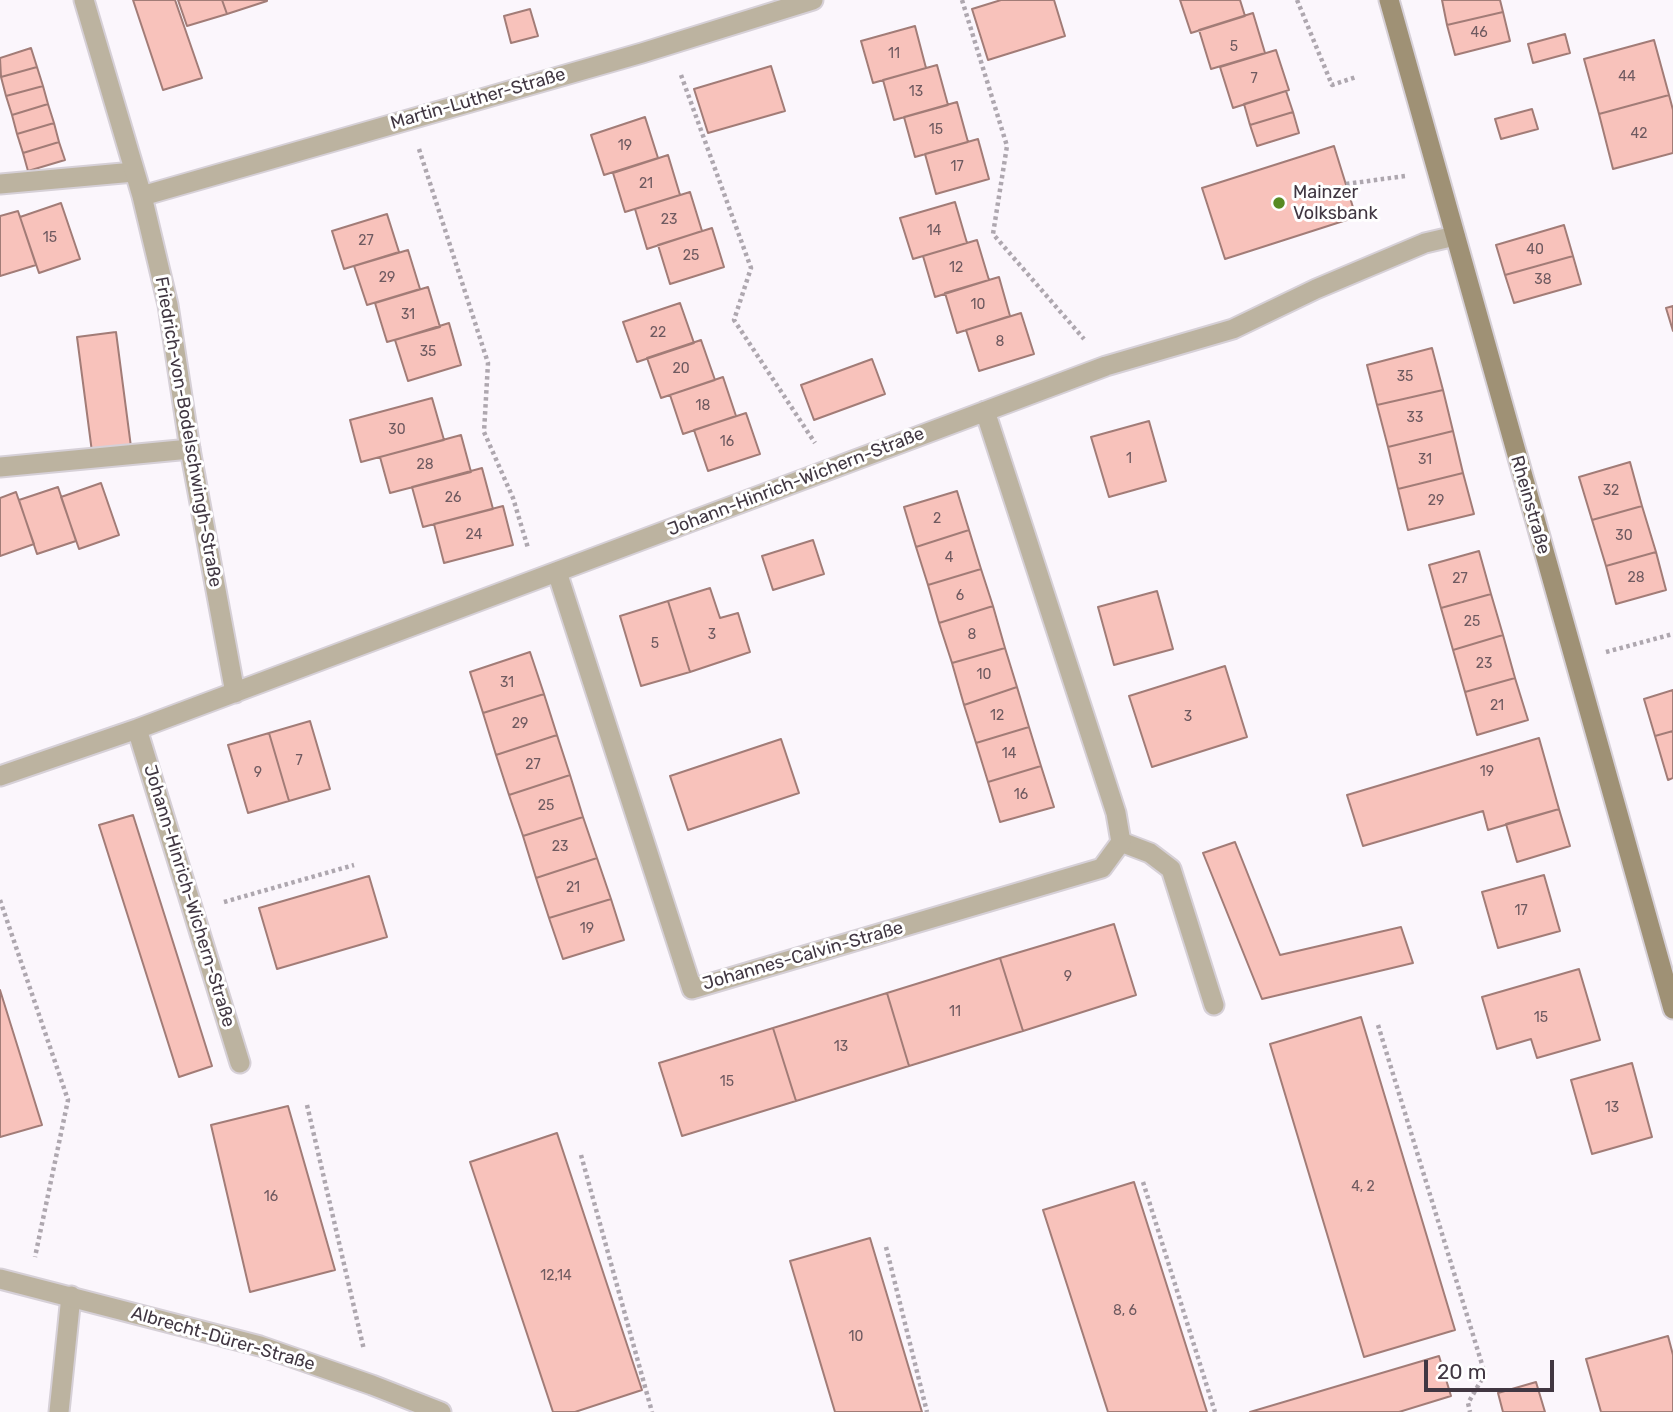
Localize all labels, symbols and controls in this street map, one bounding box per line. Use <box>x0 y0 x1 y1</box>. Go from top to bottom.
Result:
house number: 46 <box>1470 25 1488 41</box>
house number: 5 <box>1230 39 1238 55</box>
house number: 11 <box>888 46 900 62</box>
street label: Martin-Luther-Straße <box>388 64 568 134</box>
house number: 44 <box>1618 69 1636 85</box>
house number: 7 <box>1250 71 1258 87</box>
house number: 13 <box>909 84 923 100</box>
house number: 15 <box>929 122 943 138</box>
house number: 42 <box>1631 126 1647 142</box>
house number: 19 <box>618 138 632 154</box>
house number: 17 <box>950 159 964 175</box>
house number: 21 <box>639 176 653 192</box>
place label: Mainzer Volksbank <box>1293 182 1378 224</box>
marker: Mainzer Volksbank <box>1271 195 1287 211</box>
house number: 23 <box>661 212 677 228</box>
house number: 14 <box>927 223 941 239</box>
house number: 15 <box>43 230 57 246</box>
house number: 27 <box>358 233 374 249</box>
house number: 40 <box>1526 242 1544 258</box>
house number: 25 <box>683 248 699 264</box>
house number: 12 <box>949 260 963 276</box>
house number: 29 <box>379 270 395 286</box>
house number: 38 <box>1534 272 1552 288</box>
street label: Friedrich-von-Bodelschwingh-Straße <box>150 275 226 589</box>
house number: 10 <box>971 297 985 313</box>
house number: 31 <box>401 307 415 323</box>
house number: 22 <box>650 325 666 341</box>
house number: 8 <box>996 334 1004 350</box>
house number: 35 <box>420 344 436 360</box>
house number: 20 <box>672 361 690 377</box>
house number: 35 <box>1397 369 1413 385</box>
house number: 18 <box>696 398 710 414</box>
house number: 33 <box>1407 410 1423 426</box>
house number: 30 <box>388 422 406 438</box>
street label: Johann-Hinrich-Wichern-Straße <box>665 423 927 541</box>
house number: 16 <box>720 434 734 450</box>
house number: 1 <box>1126 451 1132 467</box>
house number: 31 <box>1418 452 1432 468</box>
street label: Rheinstraße <box>1506 453 1554 557</box>
house number: 28 <box>416 457 434 473</box>
house number: 32 <box>1603 483 1619 499</box>
house number: 26 <box>445 490 461 506</box>
house number: 29 <box>1428 493 1444 509</box>
house number: 2 <box>933 511 941 527</box>
house number: 24 <box>466 527 482 543</box>
house number: 30 <box>1615 528 1633 544</box>
house number: 4 <box>945 550 953 566</box>
house number: 28 <box>1627 570 1645 586</box>
house number: 27 <box>1452 571 1468 587</box>
house number: 6 <box>956 588 964 604</box>
house number: 25 <box>1464 614 1480 630</box>
house number: 3 <box>708 627 716 643</box>
house number: 8 <box>968 627 976 643</box>
house number: 5 <box>651 636 659 652</box>
house number: 23 <box>1476 656 1492 672</box>
house number: 10 <box>977 667 991 683</box>
house number: 31 <box>500 675 514 691</box>
house number: 21 <box>1490 698 1504 714</box>
house number: 12 <box>990 708 1004 724</box>
house number: 3 <box>1184 709 1192 725</box>
house number: 29 <box>512 716 528 732</box>
house number: 14 <box>1002 746 1016 762</box>
house number: 7 <box>295 753 303 769</box>
house number: 27 <box>525 757 541 773</box>
street label: Johann-Hinrich-Wichern-Straße <box>139 762 239 1030</box>
house number: 19 <box>1480 764 1494 780</box>
house number: 9 <box>254 765 262 781</box>
house number: 16 <box>1014 787 1028 803</box>
house number: 25 <box>538 798 554 814</box>
house number: 23 <box>552 839 568 855</box>
house number: 21 <box>566 880 580 896</box>
house number: 17 <box>1514 903 1528 919</box>
street label: Johannes-Calvin-Straße <box>700 917 906 995</box>
house number: 19 <box>580 921 594 937</box>
house number: 9 <box>1064 969 1072 985</box>
house number: 11 <box>949 1004 961 1020</box>
house number: 15 <box>1534 1010 1548 1026</box>
house number: 13 <box>834 1039 848 1055</box>
house number: 15 <box>720 1074 734 1090</box>
house number: 13 <box>1605 1100 1619 1116</box>
house number: 4, 2 <box>1351 1179 1375 1195</box>
house number: 16 <box>264 1189 278 1205</box>
house number: 12,14 <box>540 1268 572 1284</box>
street label: Albrecht-Dürer-Straße <box>129 1302 317 1376</box>
house number: 8, 6 <box>1113 1303 1137 1319</box>
house number: 10 <box>849 1329 863 1345</box>
scale bar <box>1428 1346 1558 1390</box>
text: 20 m <box>1437 1359 1486 1384</box>

